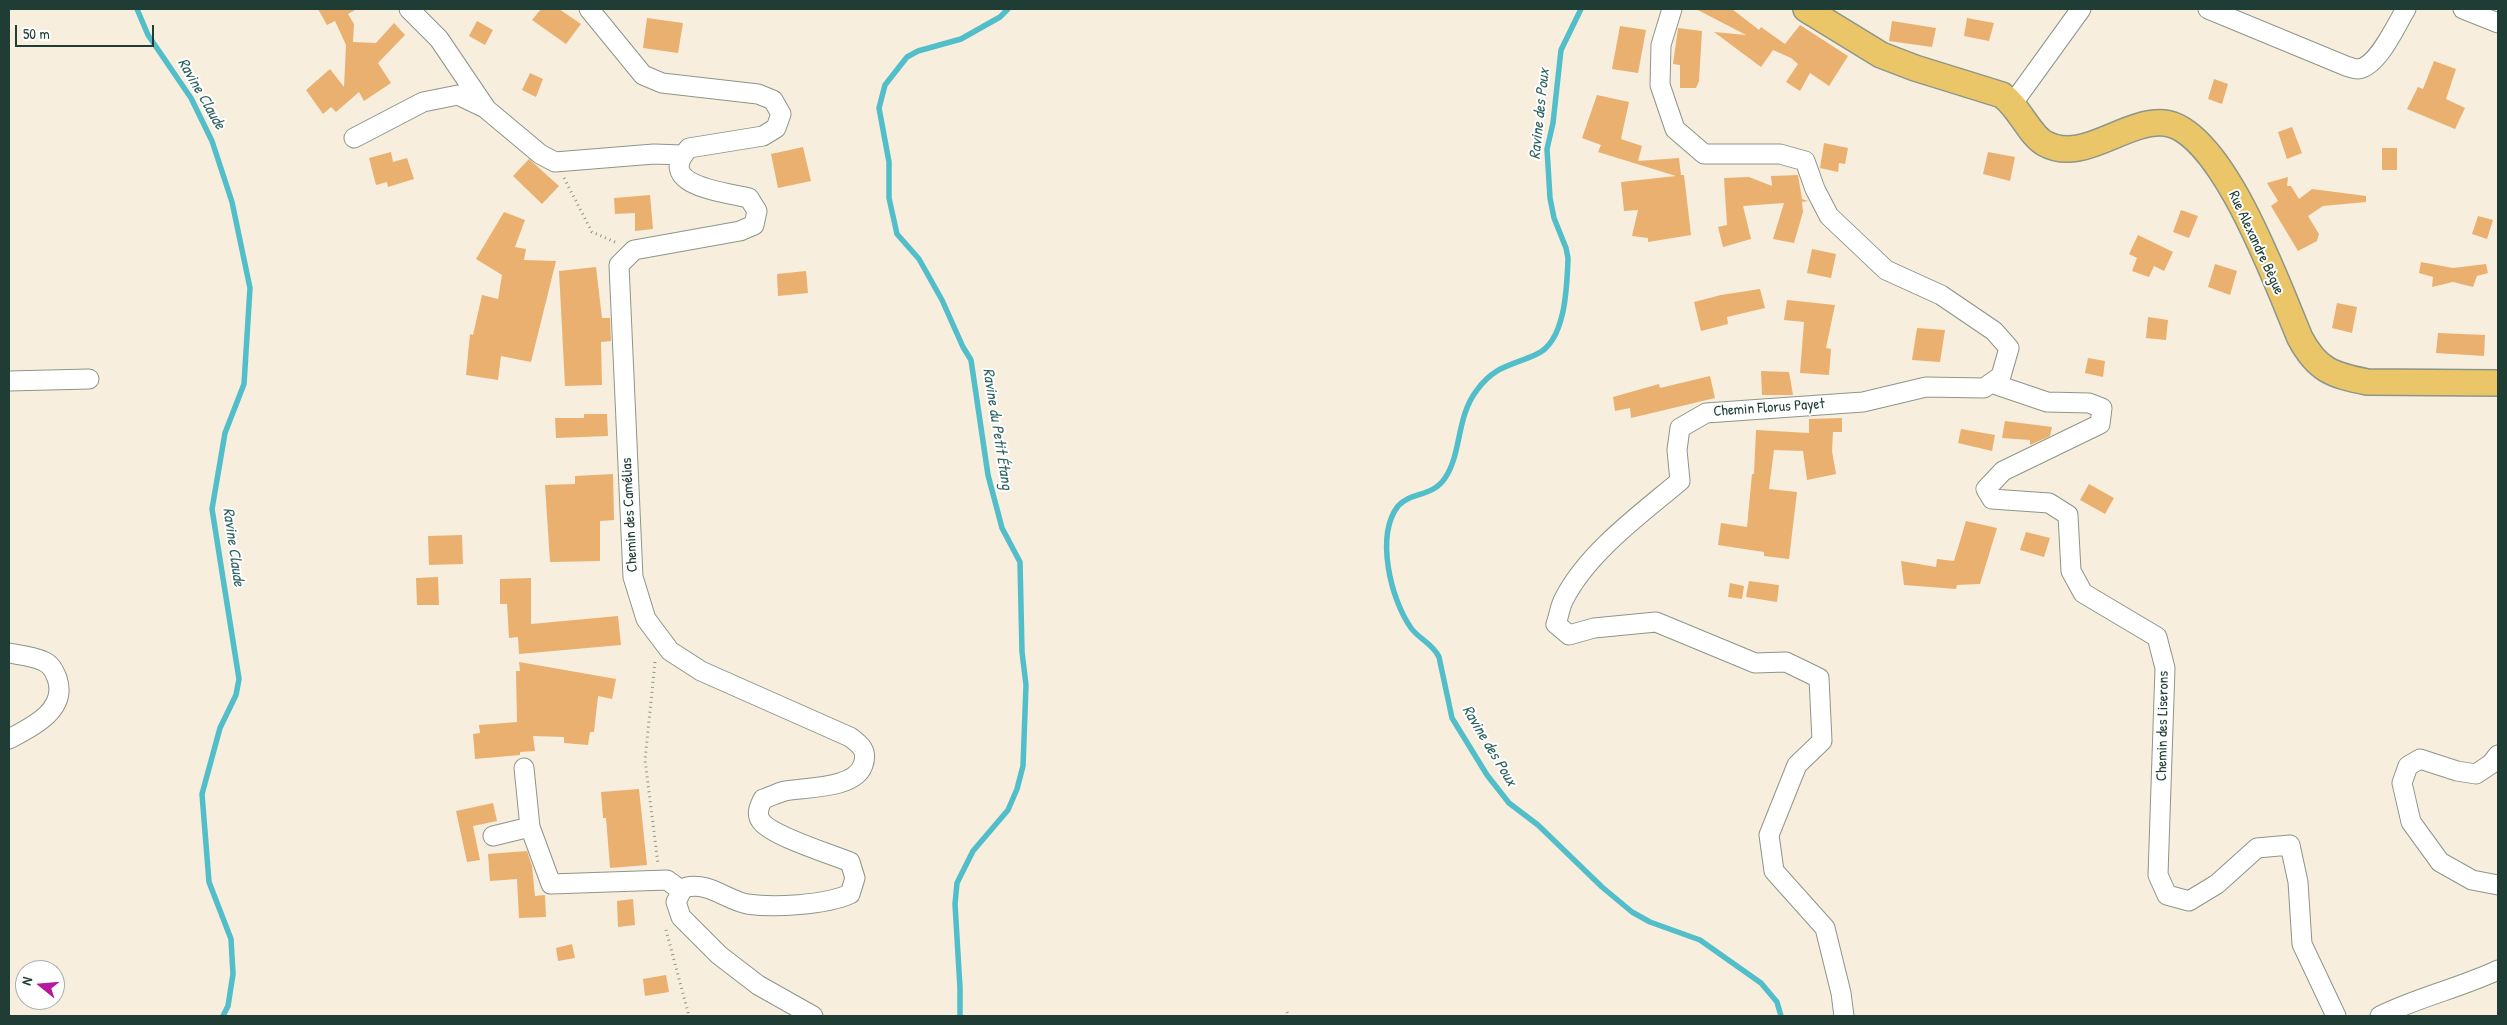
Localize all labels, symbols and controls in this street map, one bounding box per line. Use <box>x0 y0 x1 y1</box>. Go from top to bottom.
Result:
scale bar <box>18 15 156 47</box>
text: 50 m <box>23 23 50 44</box>
water label: Ravine Claude <box>173 55 229 133</box>
water label: Ravine des Poux <box>1526 68 1554 160</box>
street label: Rue Alexandre Bègue <box>2224 188 2288 298</box>
water label: Ravine du Petit Étang <box>978 367 1016 491</box>
street label: Chemin Florus Payet <box>1713 395 1825 421</box>
street label: Chemin des Camélias <box>618 457 642 573</box>
water label: Ravine Claude <box>218 506 248 588</box>
street label: Chemin des Liserons <box>2153 671 2173 781</box>
water label: Ravine des Poux <box>1457 702 1521 790</box>
north arrow <box>15 960 65 1010</box>
text: N <box>16 974 36 987</box>

